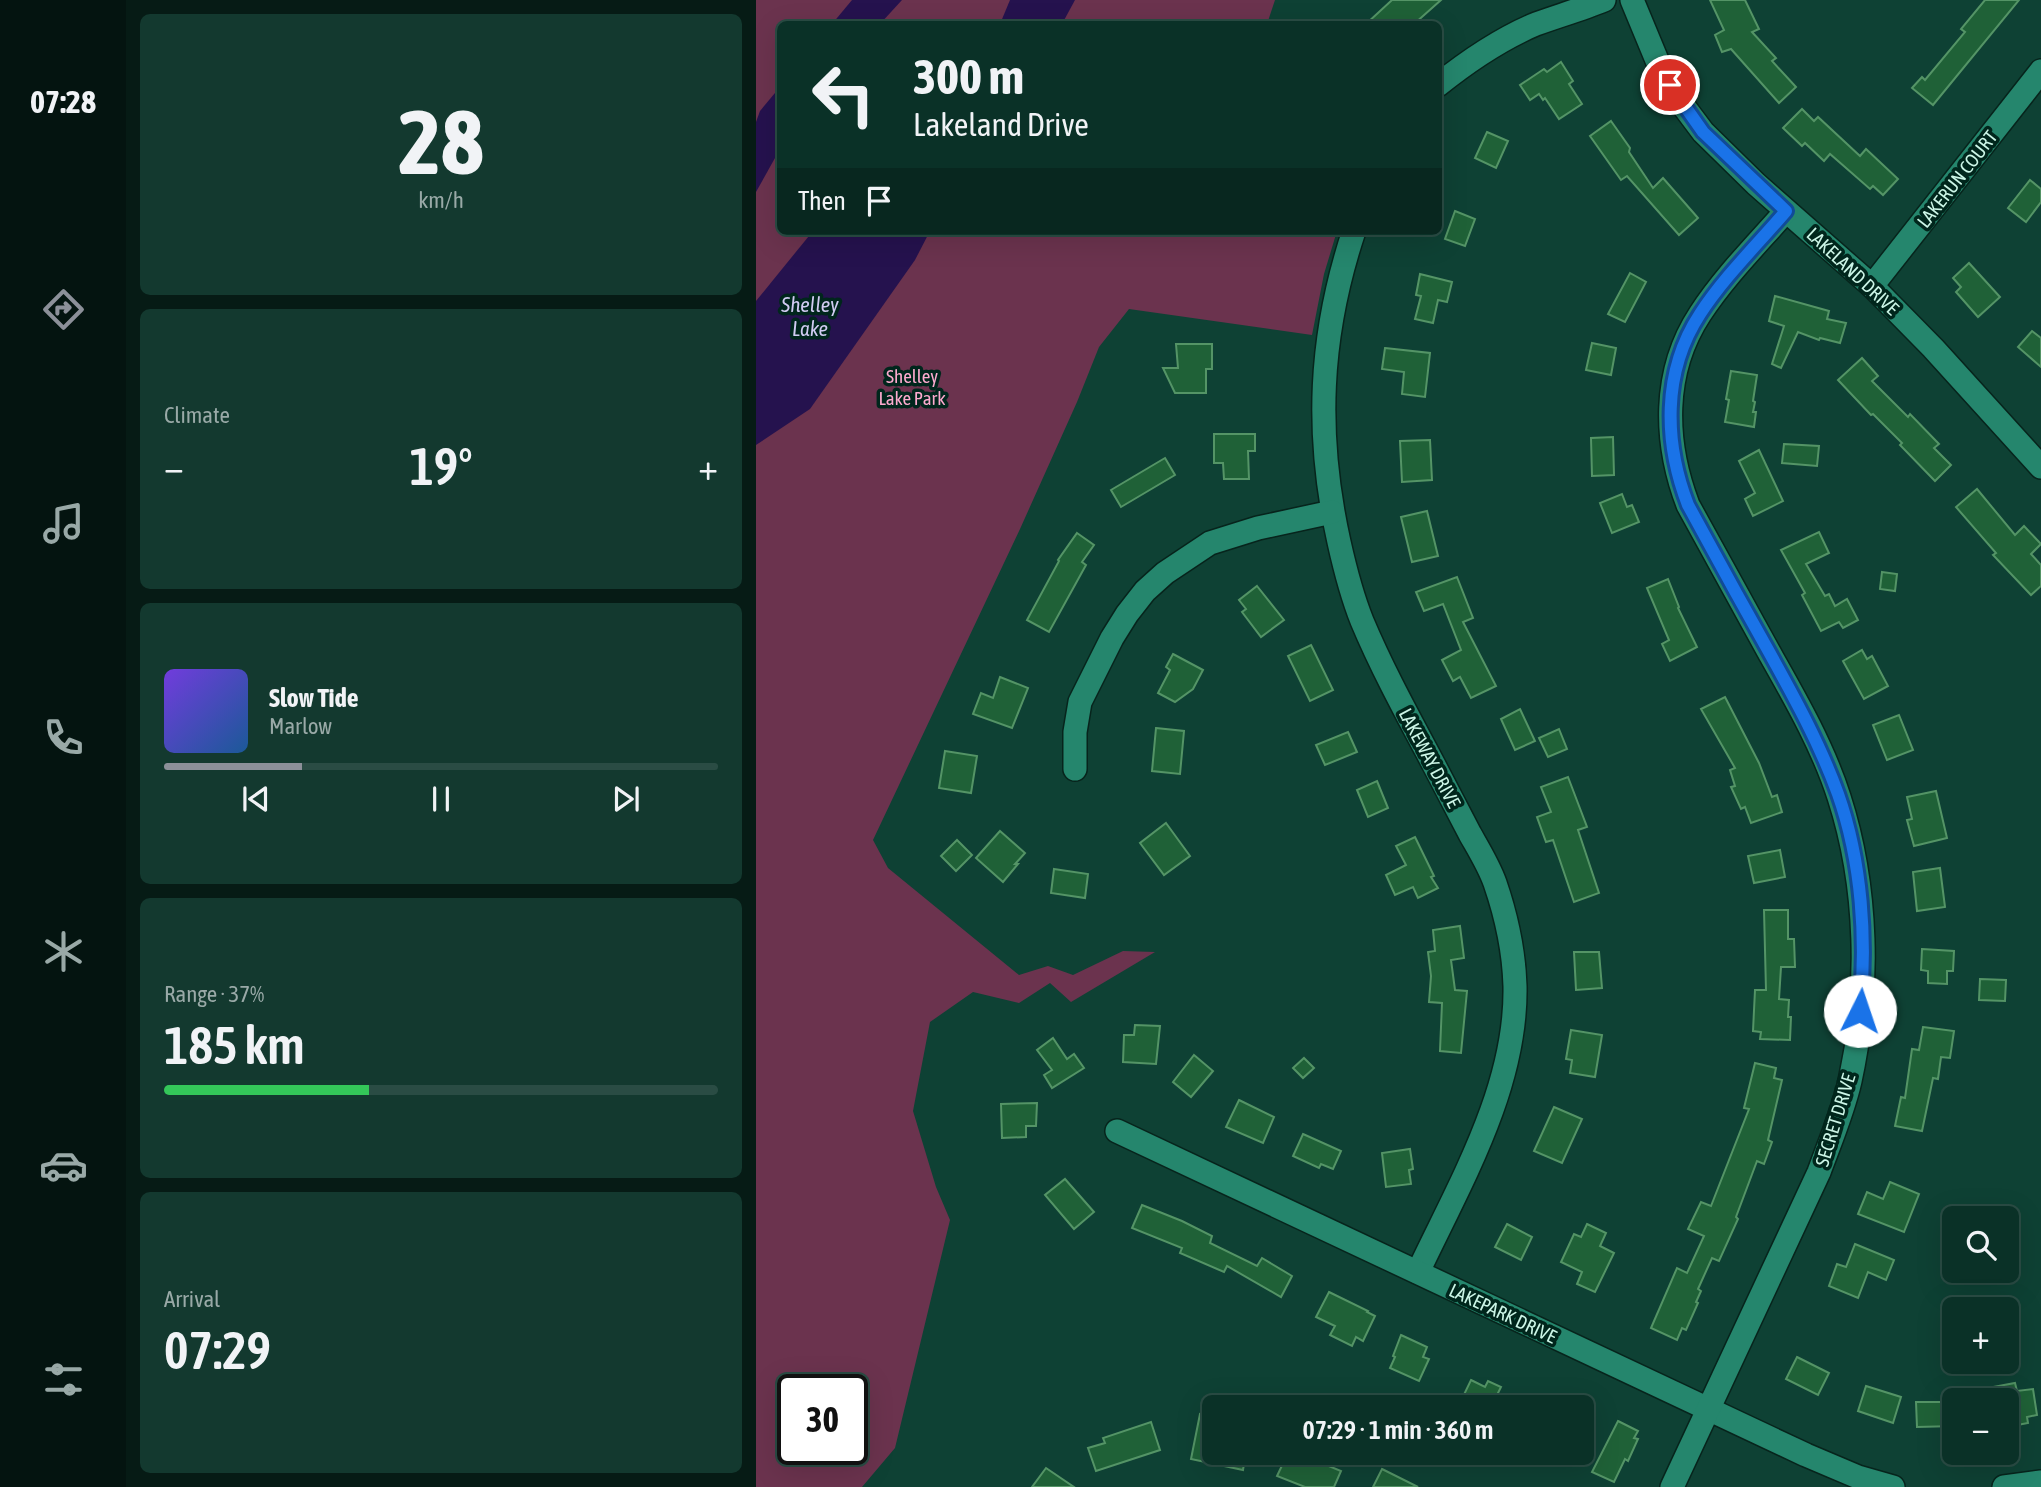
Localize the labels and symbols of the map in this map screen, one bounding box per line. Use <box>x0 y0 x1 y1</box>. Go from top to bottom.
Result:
pin <box>1640 55 1700 115</box>
street label: LAKERUN COURT <box>1912 126 2002 232</box>
street label: LAKELAND DRIVE <box>1803 223 1903 319</box>
water label: Shelley Lake <box>780 292 839 340</box>
park label: Shelley Lake Park <box>878 365 946 409</box>
street label: LAKEWAY DRIVE <box>1395 705 1465 811</box>
position arrow <box>1823 974 1897 1048</box>
street label: SECRET DRIVE <box>1811 1071 1859 1169</box>
street label: LAKEPARK DRIVE <box>1446 1279 1560 1347</box>
speed limit sign: 30 <box>777 1374 868 1465</box>

